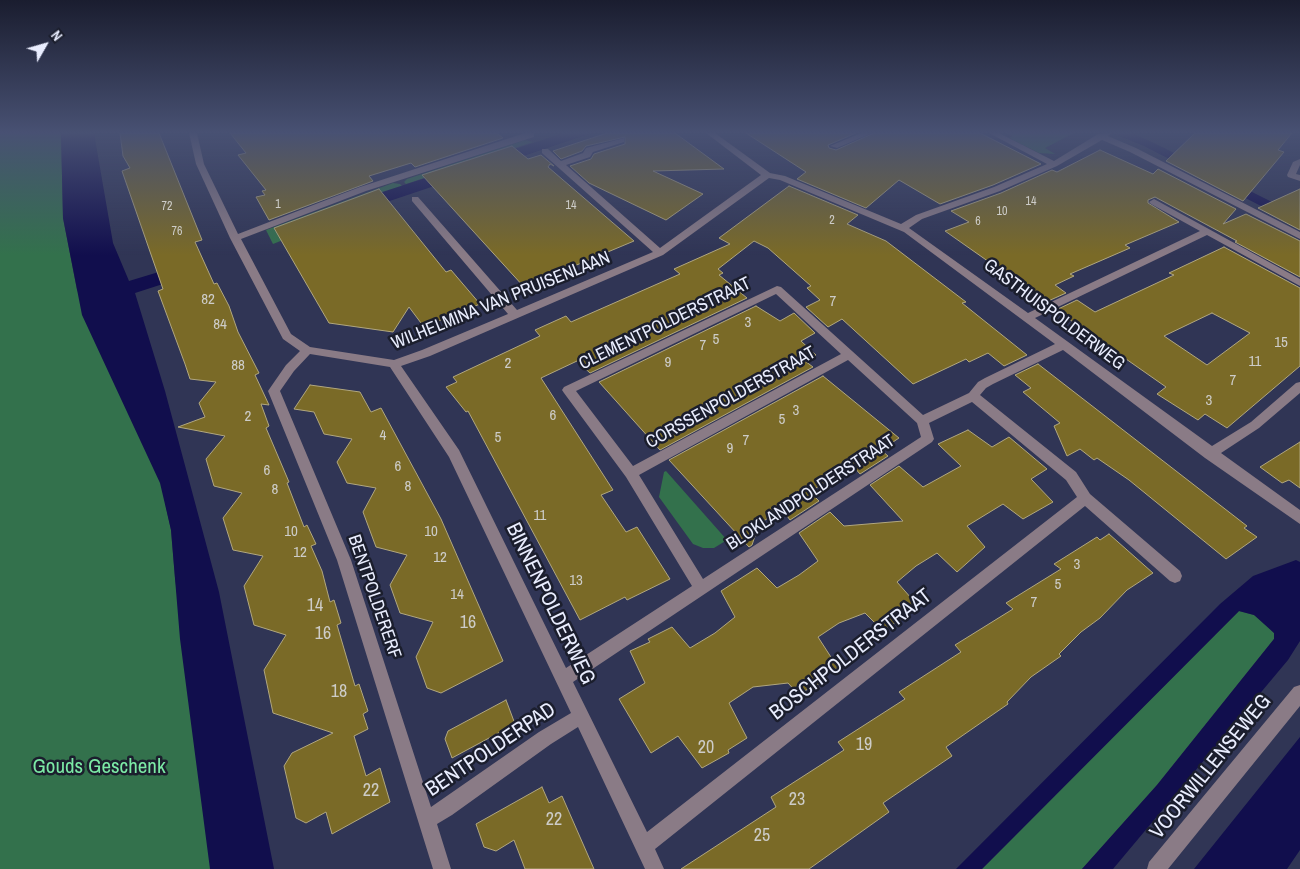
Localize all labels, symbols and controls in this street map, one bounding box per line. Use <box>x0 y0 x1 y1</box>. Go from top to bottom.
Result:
north arrow <box>20 20 70 70</box>
text: N <box>47 27 66 45</box>
house number: 14 <box>1026 195 1036 209</box>
house number: 1 <box>275 198 281 212</box>
house number: 14 <box>566 199 576 213</box>
house number: 72 <box>162 200 172 214</box>
house number: 10 <box>997 205 1007 219</box>
house number: 2 <box>829 214 835 228</box>
house number: 6 <box>975 215 981 229</box>
house number: 76 <box>172 225 182 239</box>
street label: WILHELMINA VAN PRUISENLAAN <box>389 247 613 355</box>
street label: GASTHUISPOLDERWEG <box>979 255 1129 375</box>
street label: CLEMENTPOLDERSTRAAT <box>576 273 754 375</box>
house number: 82 <box>201 291 215 309</box>
house number: 7 <box>830 293 836 311</box>
house number: 3 <box>745 314 751 332</box>
house number: 84 <box>213 316 227 334</box>
house number: 5 <box>713 331 719 349</box>
house number: 15 <box>1274 334 1288 352</box>
house number: 7 <box>700 337 706 355</box>
street label: CORSSENPOLDERSTRAAT <box>642 342 820 454</box>
house number: 11 <box>1249 353 1261 371</box>
house number: 9 <box>665 354 671 372</box>
house number: 2 <box>505 355 511 373</box>
house number: 88 <box>231 357 245 375</box>
house number: 7 <box>1230 372 1236 390</box>
house number: 3 <box>1206 392 1212 410</box>
house number: 3 <box>793 402 799 420</box>
house number: 6 <box>550 407 556 425</box>
house number: 2 <box>245 408 251 426</box>
house number: 5 <box>779 411 785 429</box>
house number: 4 <box>380 427 386 445</box>
house number: 5 <box>495 429 501 447</box>
street label: BLOKLANDPOLDERSTRAAT <box>723 430 899 556</box>
house number: 7 <box>743 432 749 450</box>
house number: 9 <box>727 440 733 458</box>
house number: 6 <box>395 458 401 476</box>
house number: 6 <box>264 462 270 480</box>
house number: 8 <box>405 478 411 496</box>
house number: 8 <box>272 481 278 499</box>
house number: 11 <box>534 507 546 525</box>
street label: BINNENPOLDERWEG <box>500 519 600 689</box>
house number: 10 <box>284 523 298 541</box>
house number: 10 <box>424 523 438 541</box>
street label: BENTPOLDERERF <box>343 532 405 662</box>
house number: 12 <box>293 544 307 562</box>
house number: 12 <box>433 549 447 567</box>
house number: 3 <box>1074 556 1080 574</box>
house number: 13 <box>569 572 583 590</box>
house number: 5 <box>1055 576 1061 594</box>
street label: BOSCHPOLDERSTRAAT <box>765 584 937 726</box>
house number: 14 <box>450 586 464 604</box>
house number: 7 <box>1031 594 1037 612</box>
house number: 14 <box>307 595 323 617</box>
house number: 16 <box>460 612 476 634</box>
house number: 16 <box>315 623 331 645</box>
house number: 18 <box>331 681 347 703</box>
street label: VOORWILLENSEWEG <box>1145 690 1277 844</box>
street label: BENTPOLDERPAD <box>421 697 561 803</box>
house number: 19 <box>856 734 872 756</box>
house number: 20 <box>698 737 714 759</box>
park label: Gouds Geschenk <box>32 754 166 780</box>
house number: 22 <box>363 780 379 802</box>
house number: 23 <box>789 789 805 811</box>
house number: 22 <box>546 809 562 831</box>
house number: 25 <box>754 825 770 847</box>

